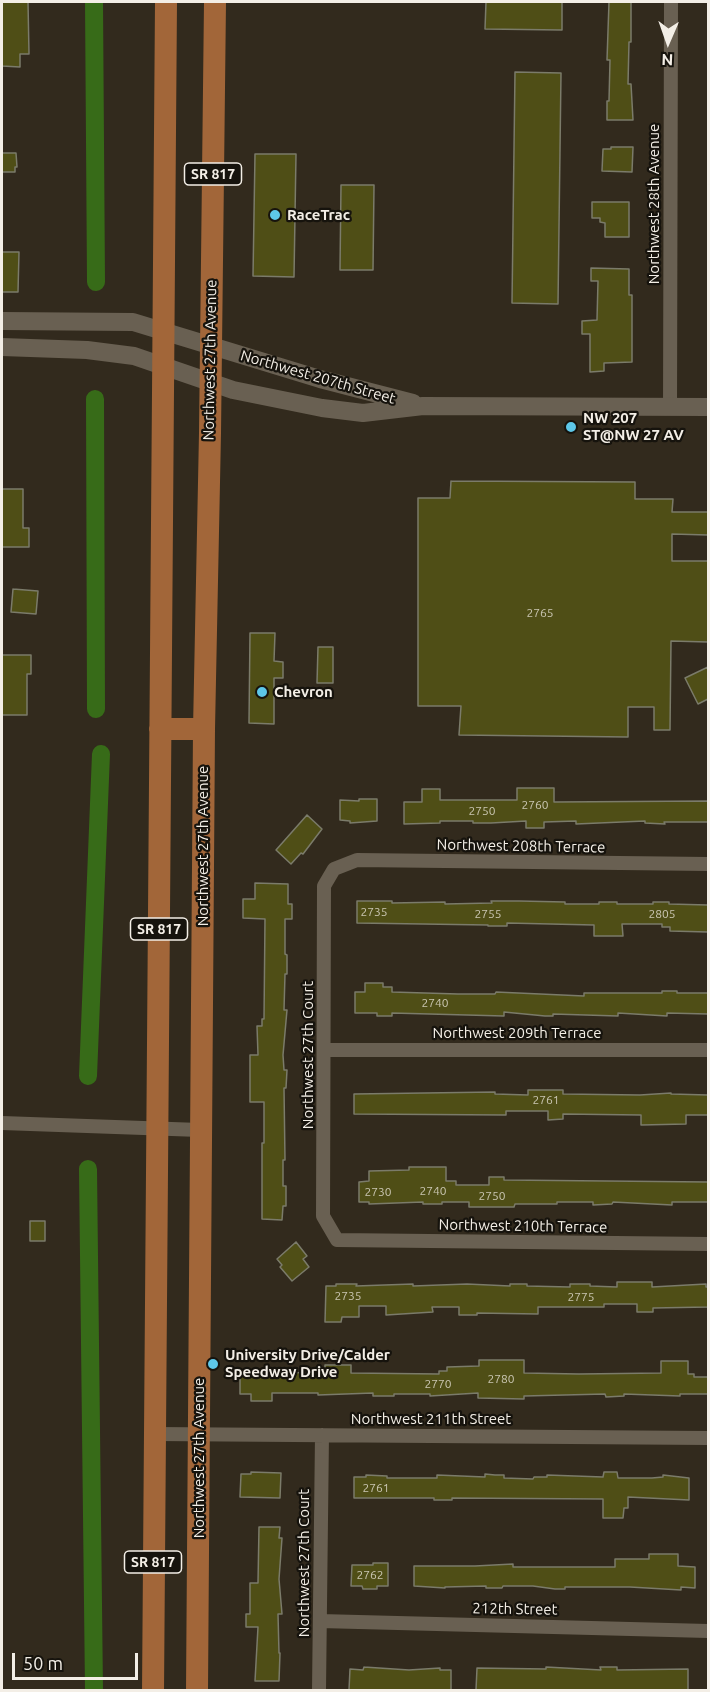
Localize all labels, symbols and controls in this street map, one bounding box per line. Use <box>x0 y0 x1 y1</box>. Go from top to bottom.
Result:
north arrow <box>638 12 698 72</box>
text: N <box>661 51 674 69</box>
street label: Northwest 28th Avenue <box>645 124 663 284</box>
road number: SR 817 <box>184 163 242 185</box>
place label: RaceTrac <box>287 206 350 224</box>
marker: RaceTrac <box>268 208 282 222</box>
street label: Northwest 27th Avenue <box>200 280 220 440</box>
street label: Northwest 207th Street <box>238 346 398 408</box>
place label: NW 207 ST@NW 27 AV <box>583 409 684 444</box>
marker: NW 207 ST@NW 27 AV <box>564 420 578 434</box>
house number: 2765 <box>526 606 554 620</box>
place label: Chevron <box>274 683 333 701</box>
marker: Chevron <box>255 685 269 699</box>
street label: Northwest 27th Avenue <box>194 766 212 926</box>
house number: 2760 <box>521 798 549 812</box>
house number: 2750 <box>468 804 496 818</box>
street label: Northwest 208th Terrace <box>436 836 606 856</box>
house number: 2735 <box>360 905 388 919</box>
house number: 2755 <box>474 907 502 921</box>
house number: 2805 <box>648 907 676 921</box>
road number: SR 817 <box>130 918 188 940</box>
street label: Northwest 27th Court <box>299 981 317 1129</box>
house number: 2740 <box>421 996 449 1010</box>
street label: Northwest 209th Terrace <box>433 1024 601 1042</box>
house number: 2761 <box>532 1093 560 1107</box>
house number: 2740 <box>419 1184 447 1198</box>
house number: 2730 <box>364 1185 392 1199</box>
house number: 2750 <box>478 1189 506 1203</box>
street label: Northwest 210th Terrace <box>438 1216 608 1236</box>
house number: 2735 <box>334 1289 362 1303</box>
house number: 2775 <box>567 1290 595 1304</box>
place label: University Drive/Calder Speedway Drive <box>225 1346 390 1381</box>
marker: University Drive/Calder Speedway Drive <box>206 1357 220 1371</box>
house number: 2780 <box>487 1372 515 1386</box>
house number: 2770 <box>424 1377 452 1391</box>
street label: Northwest 27th Avenue <box>190 1378 208 1538</box>
street label: Northwest 211th Street <box>351 1410 511 1428</box>
house number: 2761 <box>362 1481 390 1495</box>
street label: Northwest 27th Court <box>295 1489 313 1637</box>
road number: SR 817 <box>124 1551 182 1573</box>
house number: 2762 <box>356 1568 384 1582</box>
street label: 212th Street <box>472 1599 558 1619</box>
scale bar <box>15 1641 141 1679</box>
text: 50 m <box>23 1653 63 1673</box>

